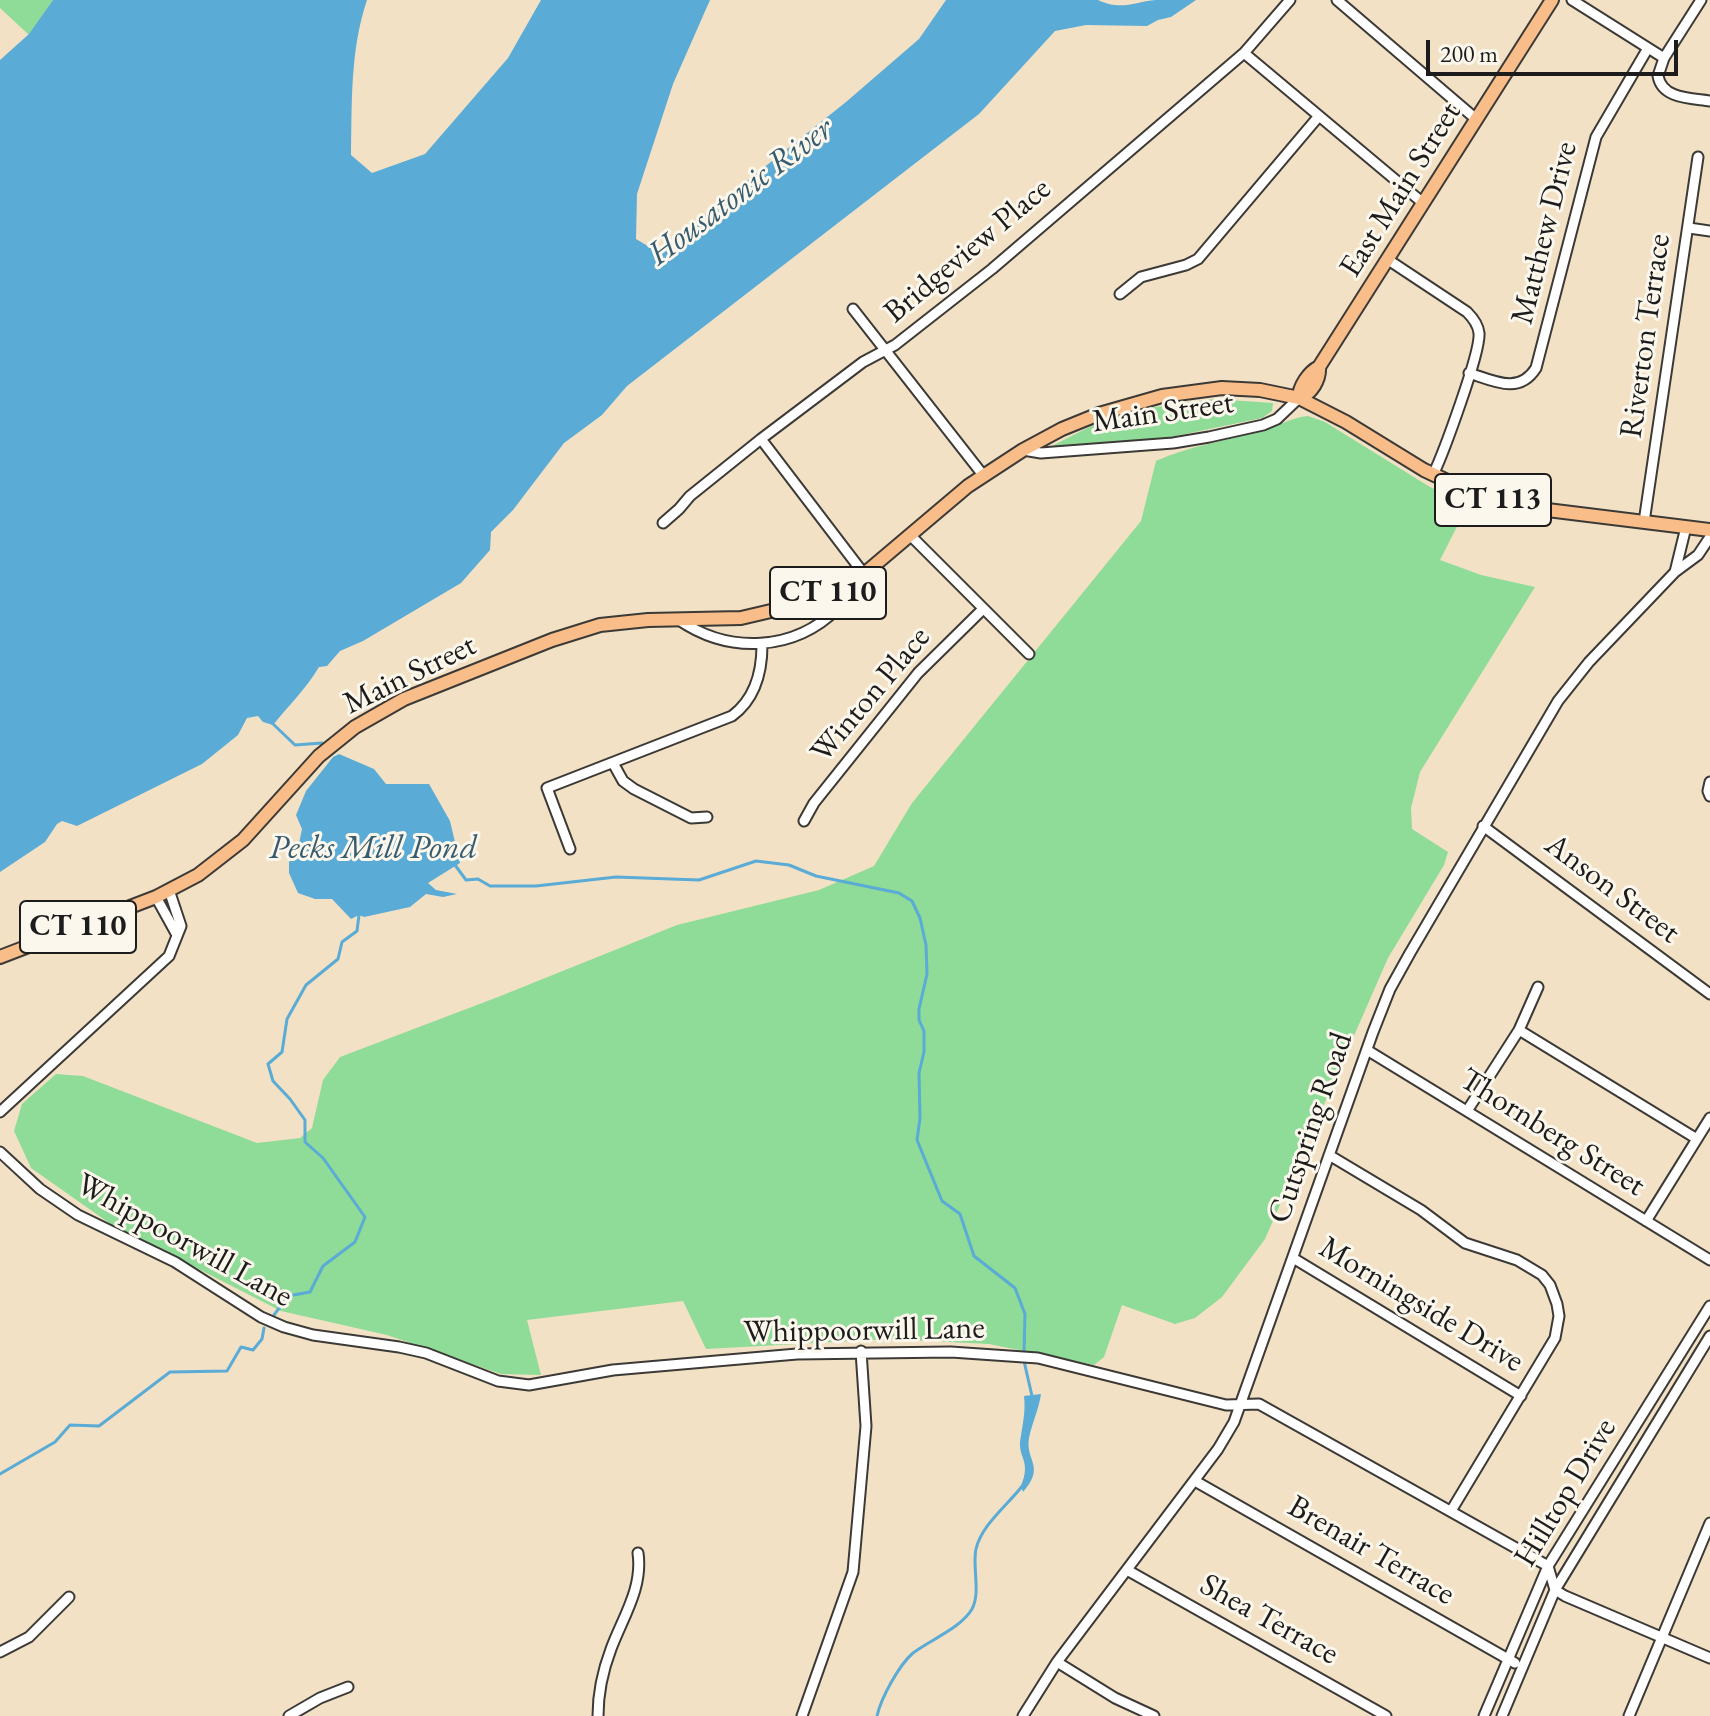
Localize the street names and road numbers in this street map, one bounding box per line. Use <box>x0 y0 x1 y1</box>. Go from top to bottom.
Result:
street label: East Main Street <box>1332 95 1470 285</box>
street label: Matthew Drive <box>1504 138 1586 328</box>
street label: Bridgeview Place <box>877 170 1059 332</box>
street label: Riverton Terrace <box>1613 231 1679 441</box>
street label: Main Street <box>1090 384 1236 442</box>
road number: CT 113 <box>1435 474 1551 526</box>
road number: CT 110 <box>770 567 886 619</box>
street label: Winton Place <box>803 619 939 771</box>
street label: Main Street <box>338 627 482 723</box>
street label: Anson Street <box>1537 826 1687 952</box>
road number: CT 110 <box>20 901 136 953</box>
street label: Cutspring Road <box>1260 1028 1362 1228</box>
street label: Thornberg Street <box>1452 1061 1652 1205</box>
street label: Whippoorwill Lane <box>69 1166 299 1316</box>
street label: Morningside Drive <box>1312 1229 1530 1381</box>
street label: Whippoorwill Lane <box>743 1310 985 1352</box>
street label: Hilltop Drive <box>1507 1412 1625 1574</box>
street label: Brenair Terrace <box>1281 1488 1461 1614</box>
street label: Shea Terrace <box>1193 1566 1345 1674</box>

